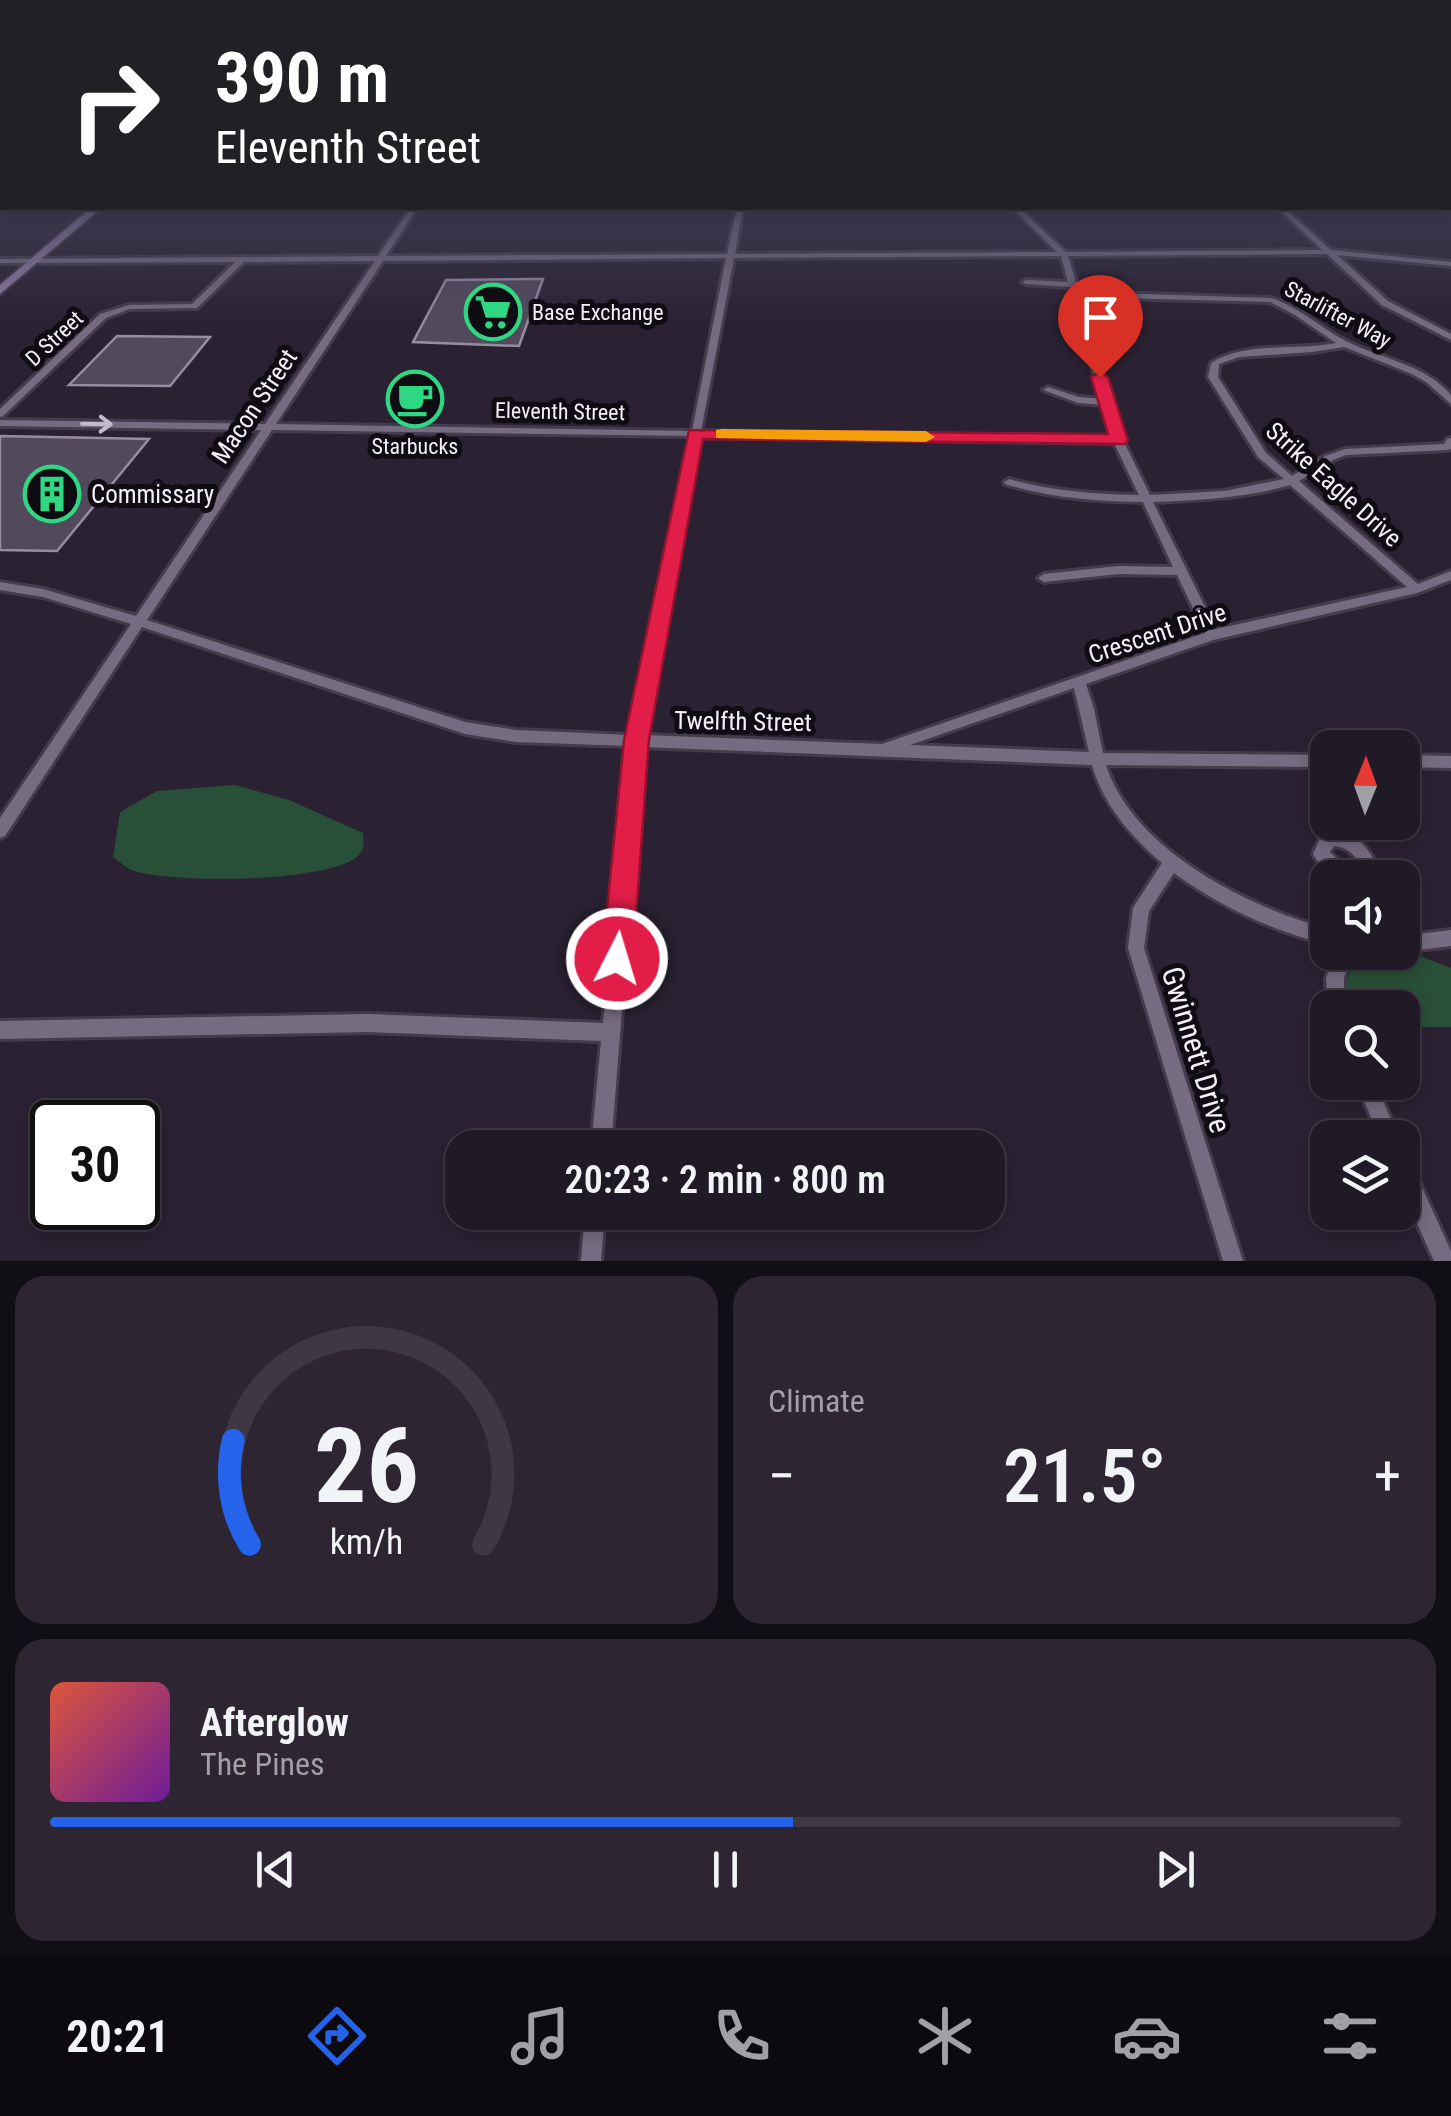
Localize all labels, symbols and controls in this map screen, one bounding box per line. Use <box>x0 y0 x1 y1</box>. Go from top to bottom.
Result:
text: 390 m <box>215 37 389 119</box>
icon: right <box>50 40 180 170</box>
text: Eleventh Street <box>215 121 481 174</box>
pin <box>1058 275 1143 378</box>
street label: Starlifter Way <box>1280 276 1395 353</box>
supermarket icon: Base Exchange <box>463 282 523 342</box>
icon: arrive <box>1073 290 1128 345</box>
place label: Base Exchange <box>532 300 663 325</box>
street label: D Street <box>21 306 88 371</box>
street label: Macon Street <box>206 344 303 469</box>
cafe icon: Starbucks <box>385 369 445 429</box>
street label: Eleventh Street <box>495 398 625 425</box>
one-way arrow <box>80 414 113 434</box>
street label: Strike Eagle Drive <box>1260 416 1407 553</box>
place label: Starbucks <box>372 434 458 459</box>
building icon: Commissary <box>22 464 82 524</box>
place label: Commissary <box>91 480 214 509</box>
street label: Crescent Drive <box>1085 598 1230 669</box>
street label: Twelfth Street <box>674 706 812 737</box>
north arrow <box>1310 730 1420 840</box>
map controls <box>1310 730 1420 1230</box>
button: sound <box>1310 860 1420 970</box>
position arrow <box>565 907 669 1011</box>
street label: Gwinnett Drive <box>1155 963 1238 1137</box>
button: search <box>1310 990 1420 1100</box>
speed limit sign: 30 <box>30 1100 160 1230</box>
button: layers <box>1310 1120 1420 1230</box>
text: 20:23 · 2 min · 800 m <box>565 1158 885 1202</box>
text: Climate <box>768 1382 865 1420</box>
text: 26 <box>314 1406 419 1527</box>
text: 21.5° <box>1003 1432 1166 1520</box>
text: − <box>768 1444 796 1508</box>
text: + <box>1374 1444 1401 1508</box>
text: km/h <box>330 1521 403 1563</box>
text: Afterglow <box>200 1701 349 1745</box>
text: The Pines <box>200 1745 325 1783</box>
icon: previous <box>248 1842 303 1897</box>
icon: pause <box>698 1842 753 1897</box>
icon: next <box>1148 1842 1203 1897</box>
icon: directions <box>302 2001 372 2071</box>
icon: music <box>505 2001 575 2071</box>
icon: phone <box>707 2001 777 2071</box>
icon: climate <box>910 2001 980 2071</box>
icon: car <box>1112 2001 1182 2071</box>
icon: filters <box>1315 2001 1385 2071</box>
text: 20:21 <box>66 2010 170 2063</box>

